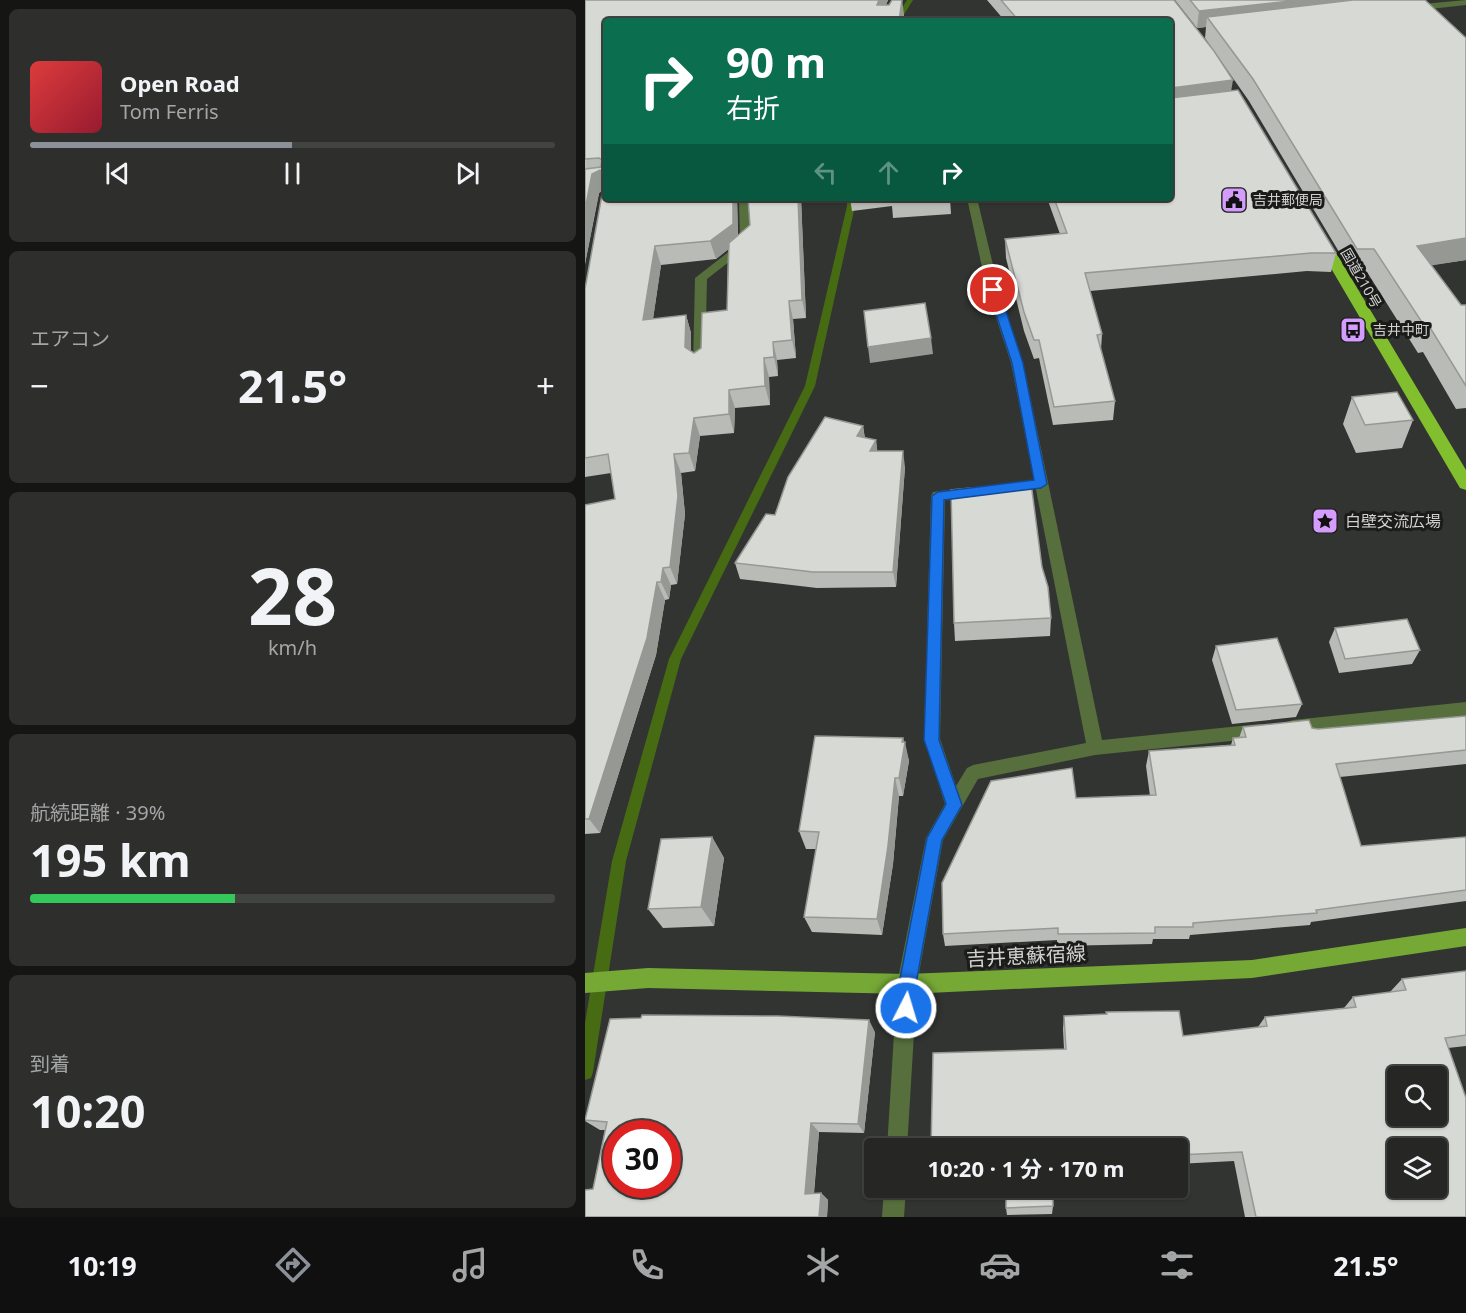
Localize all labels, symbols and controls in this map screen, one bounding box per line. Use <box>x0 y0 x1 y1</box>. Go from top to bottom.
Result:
text: 90 m <box>726 33 826 90</box>
icon: right <box>627 42 705 120</box>
text: Open Road <box>120 68 240 98</box>
text: 右折 <box>726 89 780 126</box>
text: Tom Ferris <box>120 98 219 125</box>
icon: left <box>809 156 842 189</box>
icon: ahead <box>872 156 905 189</box>
icon: right <box>935 156 968 189</box>
icon: previous <box>101 157 134 190</box>
icon: pause <box>276 157 309 190</box>
icon: next <box>451 157 484 190</box>
public building icon: 吉井郵便局 <box>1219 185 1249 215</box>
place label: 吉井郵便局 <box>1253 190 1323 209</box>
street label: 国道210号 <box>1337 244 1386 311</box>
pin <box>967 264 1018 315</box>
icon: arrive <box>976 273 1009 306</box>
bus stop icon: 吉井中町 <box>1338 315 1368 345</box>
place label: 吉井中町 <box>1373 320 1429 339</box>
text: エアコン <box>30 325 110 352</box>
text: 21.5° <box>238 355 347 416</box>
text: − <box>30 363 49 408</box>
text: + <box>536 363 555 408</box>
place icon: 白壁交流広場 <box>1310 506 1340 536</box>
place label: 白壁交流広場 <box>1345 510 1441 532</box>
text: 28 <box>248 542 337 648</box>
text: km/h <box>268 634 317 661</box>
text: 航続距離 · 39% <box>30 799 165 826</box>
text: 195 km <box>30 829 191 890</box>
street label: 吉井恵蘇宿線 <box>965 939 1087 972</box>
position arrow <box>874 976 938 1040</box>
text: 到着 <box>30 1050 70 1077</box>
map controls <box>1387 1066 1447 1198</box>
button: search <box>1387 1066 1447 1126</box>
text: 10:20 <box>30 1080 146 1141</box>
speed limit sign: 30 <box>603 1120 681 1198</box>
button: layers <box>1387 1138 1447 1198</box>
text: 10:20 · 1 分 · 170 m <box>928 1153 1125 1183</box>
icon: directions <box>272 1244 314 1286</box>
icon: music <box>449 1244 491 1286</box>
icon: phone <box>626 1244 668 1286</box>
icon: climate <box>802 1244 844 1286</box>
icon: car <box>979 1244 1021 1286</box>
icon: filters <box>1156 1244 1198 1286</box>
text: 10:19 <box>67 1247 137 1284</box>
text: 21.5° <box>1333 1247 1399 1284</box>

